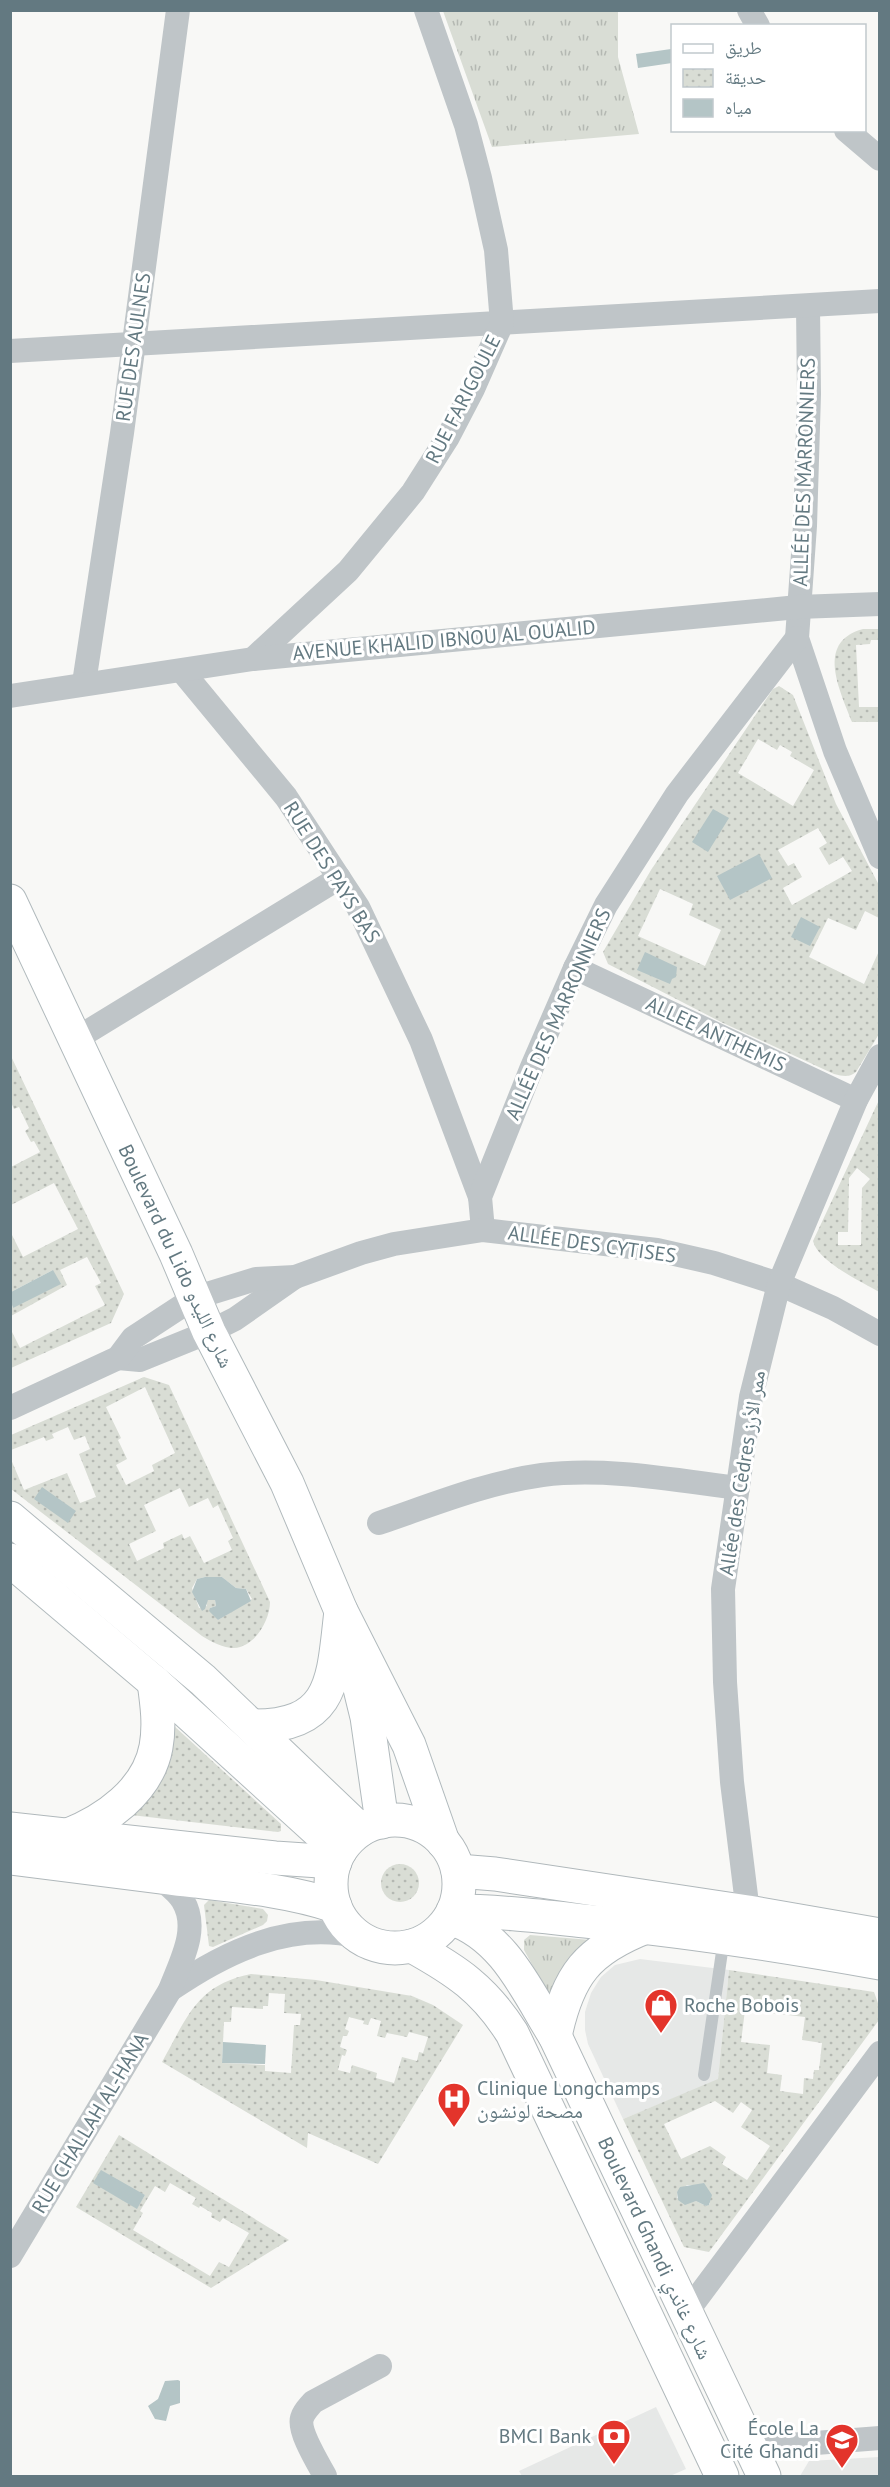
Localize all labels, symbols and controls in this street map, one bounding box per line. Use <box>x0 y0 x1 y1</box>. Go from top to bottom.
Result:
legend <box>671 24 866 132</box>
text: طريق <box>725 36 762 59</box>
text: حديقة <box>725 66 766 89</box>
text: مياه <box>725 96 752 119</box>
street label: RUE DES AULNES <box>110 271 156 423</box>
street label: RUE FARIGOULE <box>419 330 507 468</box>
street label: ALLÉE DES MARRONNIERS <box>787 357 821 587</box>
street label: AVENUE KHALID IBNOU AL OUALID <box>291 614 597 666</box>
street label: RUE DES PAYS BAS <box>278 796 386 948</box>
street label: ALLÉE DES MARRONNIERS <box>500 904 616 1124</box>
street label: ALLEE ANTHEMIS <box>642 990 790 1078</box>
street label: Boulevard du Lido شارع الليدو <box>113 1140 239 1372</box>
street label: ALLÉE DES CYTISES <box>506 1219 678 1269</box>
street label: Allée des Cèdres ممر الأرز <box>713 1369 771 1577</box>
shop icon: Roche Bobois <box>643 1987 679 2034</box>
place label: Roche Bobois <box>684 1992 799 2018</box>
street label: RUE CHALLAH AL-HANA <box>26 2028 154 2218</box>
place label: Clinique Longchamps مصحة لونشون <box>477 2075 660 2124</box>
hospital icon: Clinique Longchamps مصحة لونشون <box>436 2081 472 2128</box>
street label: Boulevard Ghandi شارع غاندي <box>589 2133 718 2365</box>
place label: École La Cité Ghandi <box>720 2415 819 2464</box>
bank icon: BMCI Bank <box>596 2418 632 2465</box>
school or university icon: École La Cité Ghandi <box>824 2422 860 2469</box>
place label: BMCI Bank <box>499 2423 591 2449</box>

